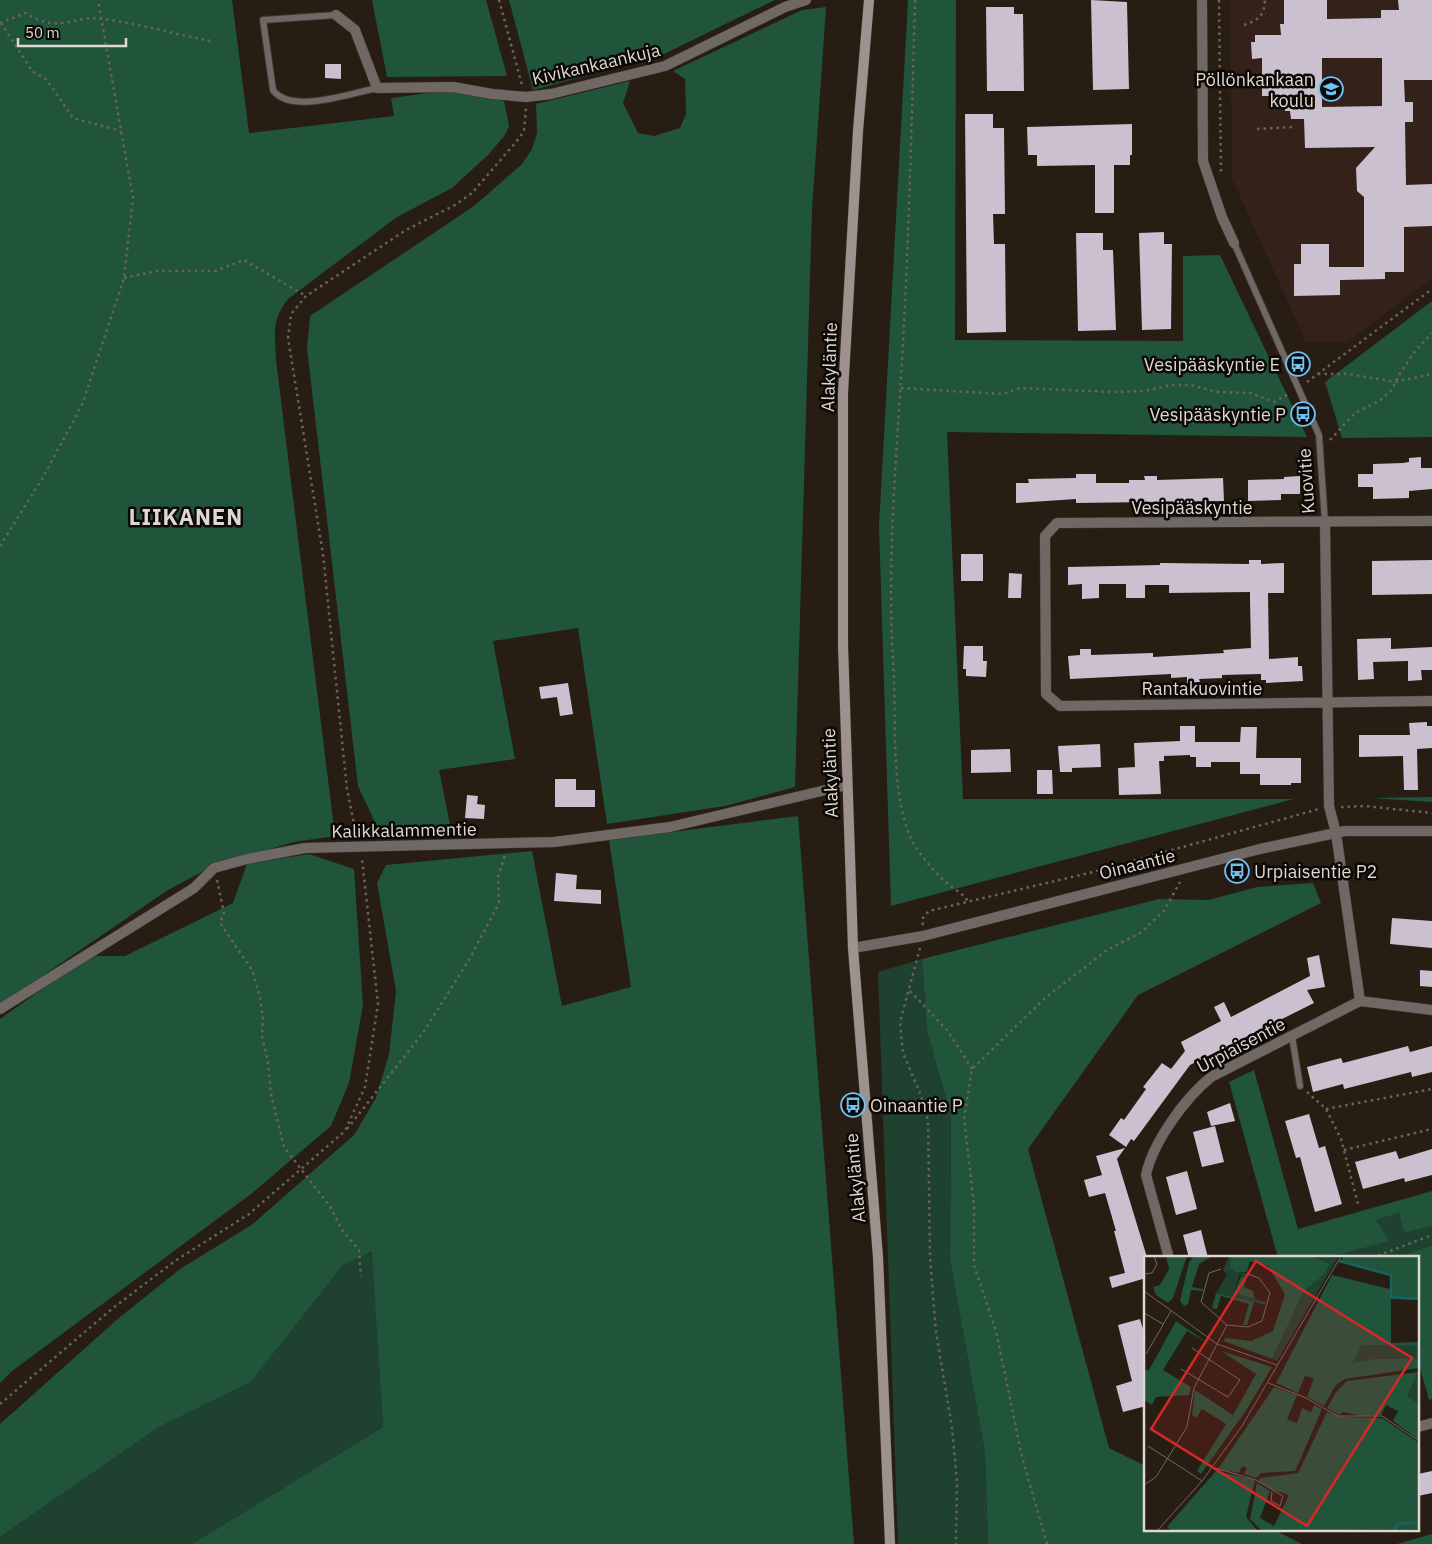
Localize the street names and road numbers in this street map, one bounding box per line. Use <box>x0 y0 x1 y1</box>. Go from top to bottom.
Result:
street label: Kivikankaankuja <box>530 38 663 90</box>
street label: Alakyläntie <box>816 322 842 412</box>
street label: Kuovitie <box>1292 447 1320 514</box>
street label: Vesipääskyntie <box>1131 496 1253 519</box>
street label: Rantakuovintie <box>1142 677 1263 700</box>
street label: Alakyläntie <box>817 728 843 818</box>
street label: Kalikkalammentie <box>331 817 477 843</box>
street label: Oinaantie <box>1097 843 1178 885</box>
street label: Urpiaisentie <box>1193 1012 1290 1078</box>
street label: Alakyläntie <box>840 1132 870 1224</box>

